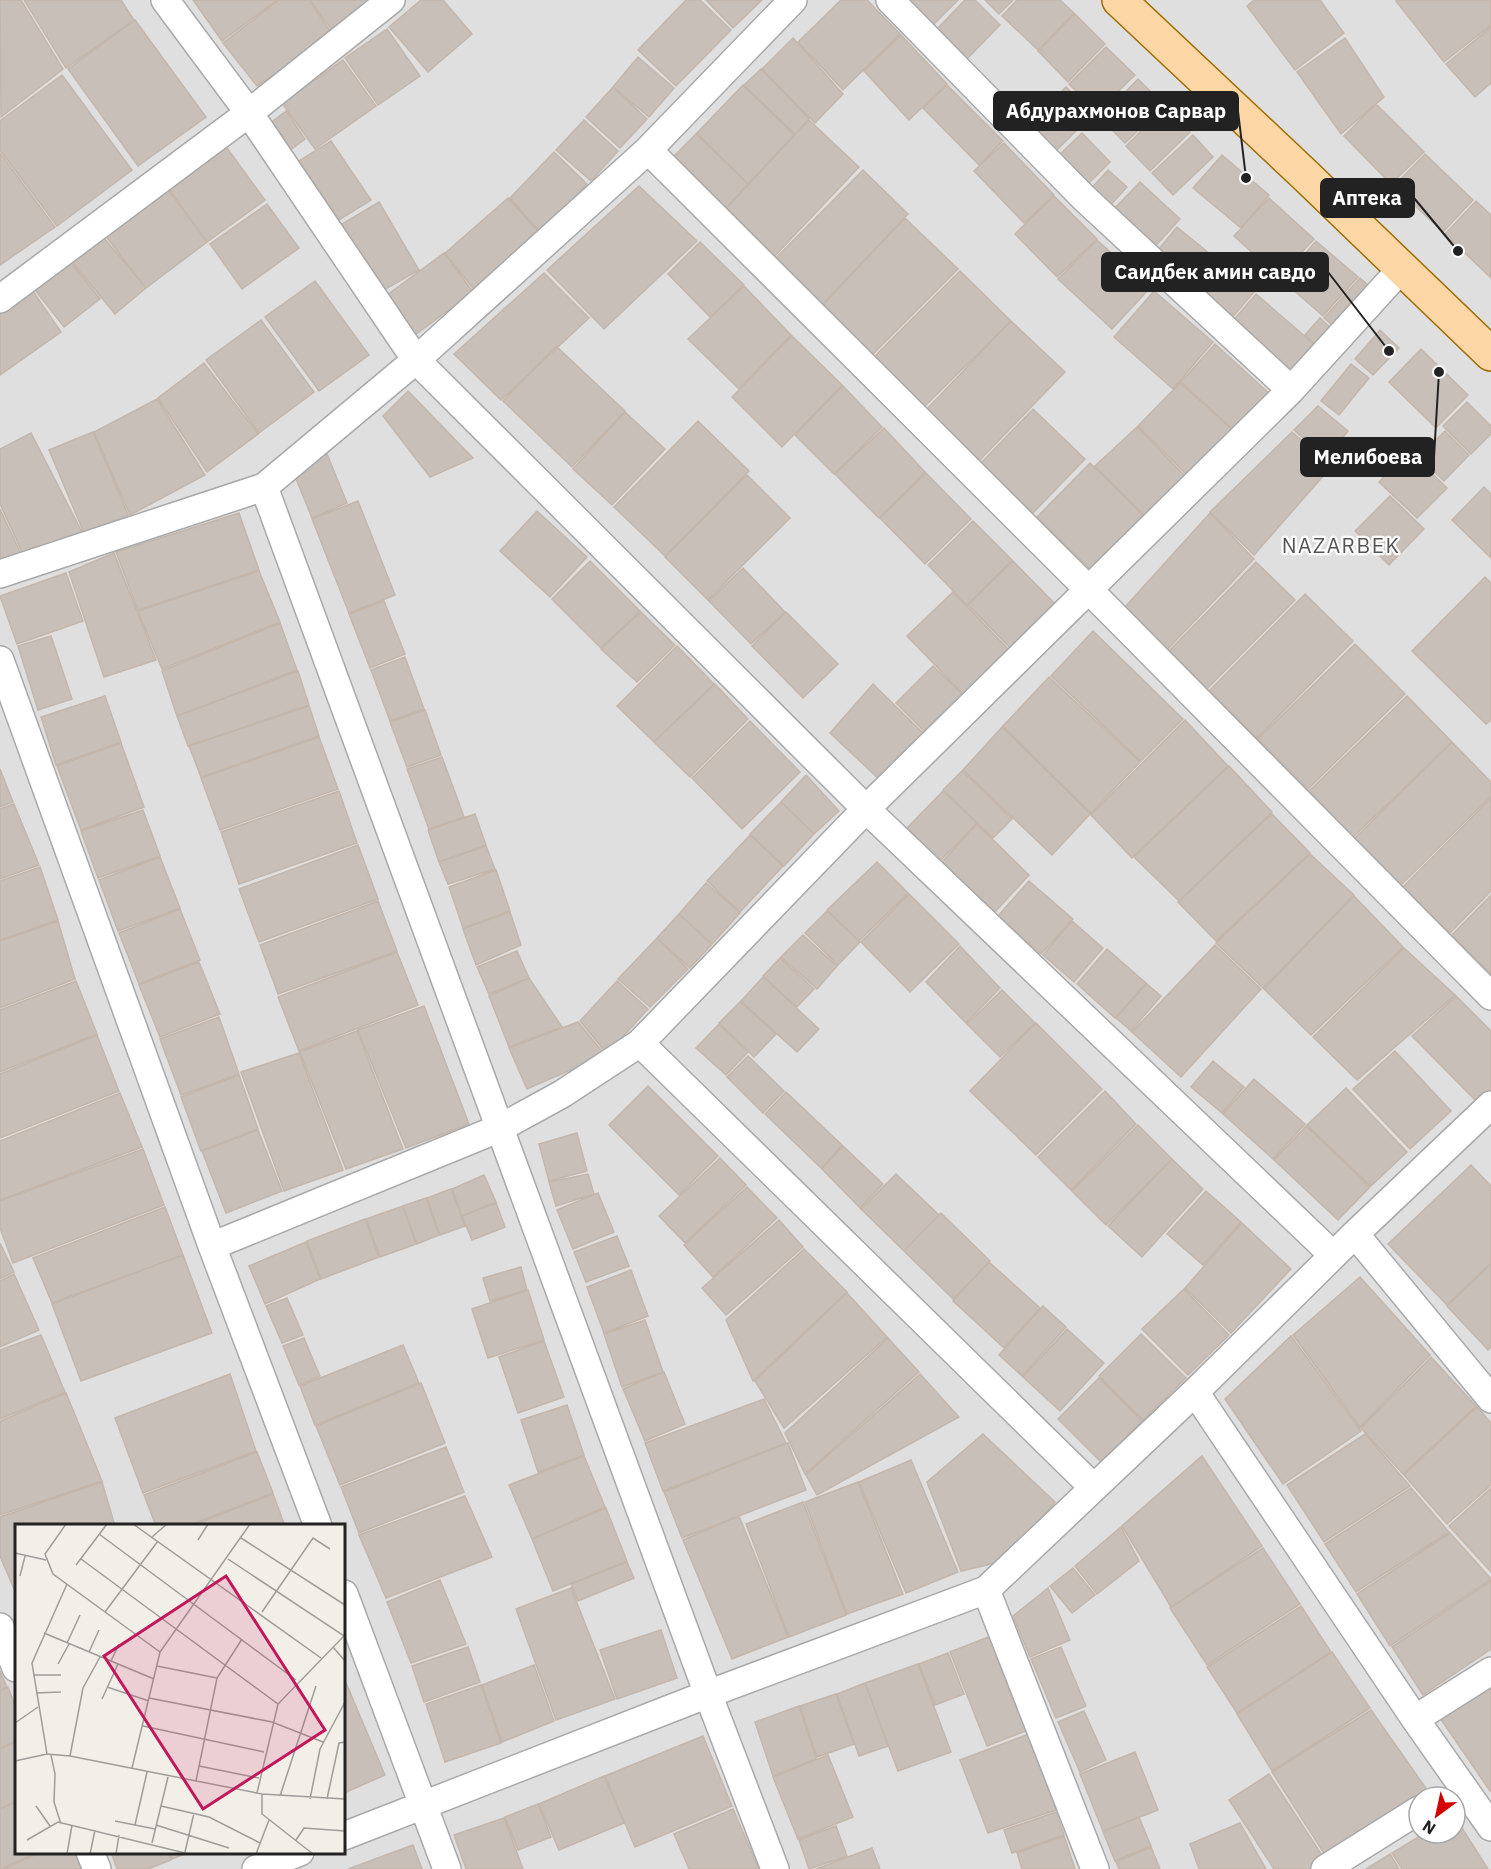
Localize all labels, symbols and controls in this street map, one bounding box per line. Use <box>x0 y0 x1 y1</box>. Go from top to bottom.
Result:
callout: Абдурахмонов Сарвар <box>994 92 1238 130</box>
text: Абдурахмонов Сарвар <box>1006 97 1226 124</box>
callout: Аптека <box>1321 179 1414 217</box>
text: Аптека <box>1332 184 1402 211</box>
callout: Саидбек амин савдо <box>1102 253 1328 291</box>
text: Саидбек амин савдо <box>1114 258 1316 285</box>
callout: Мелибоева <box>1301 438 1434 476</box>
text: Мелибоева <box>1314 443 1422 470</box>
district label: NAZARBEK <box>1282 531 1400 559</box>
inset map <box>15 1524 345 1854</box>
north arrow <box>1407 1785 1467 1845</box>
text: N <box>1419 1816 1439 1839</box>

